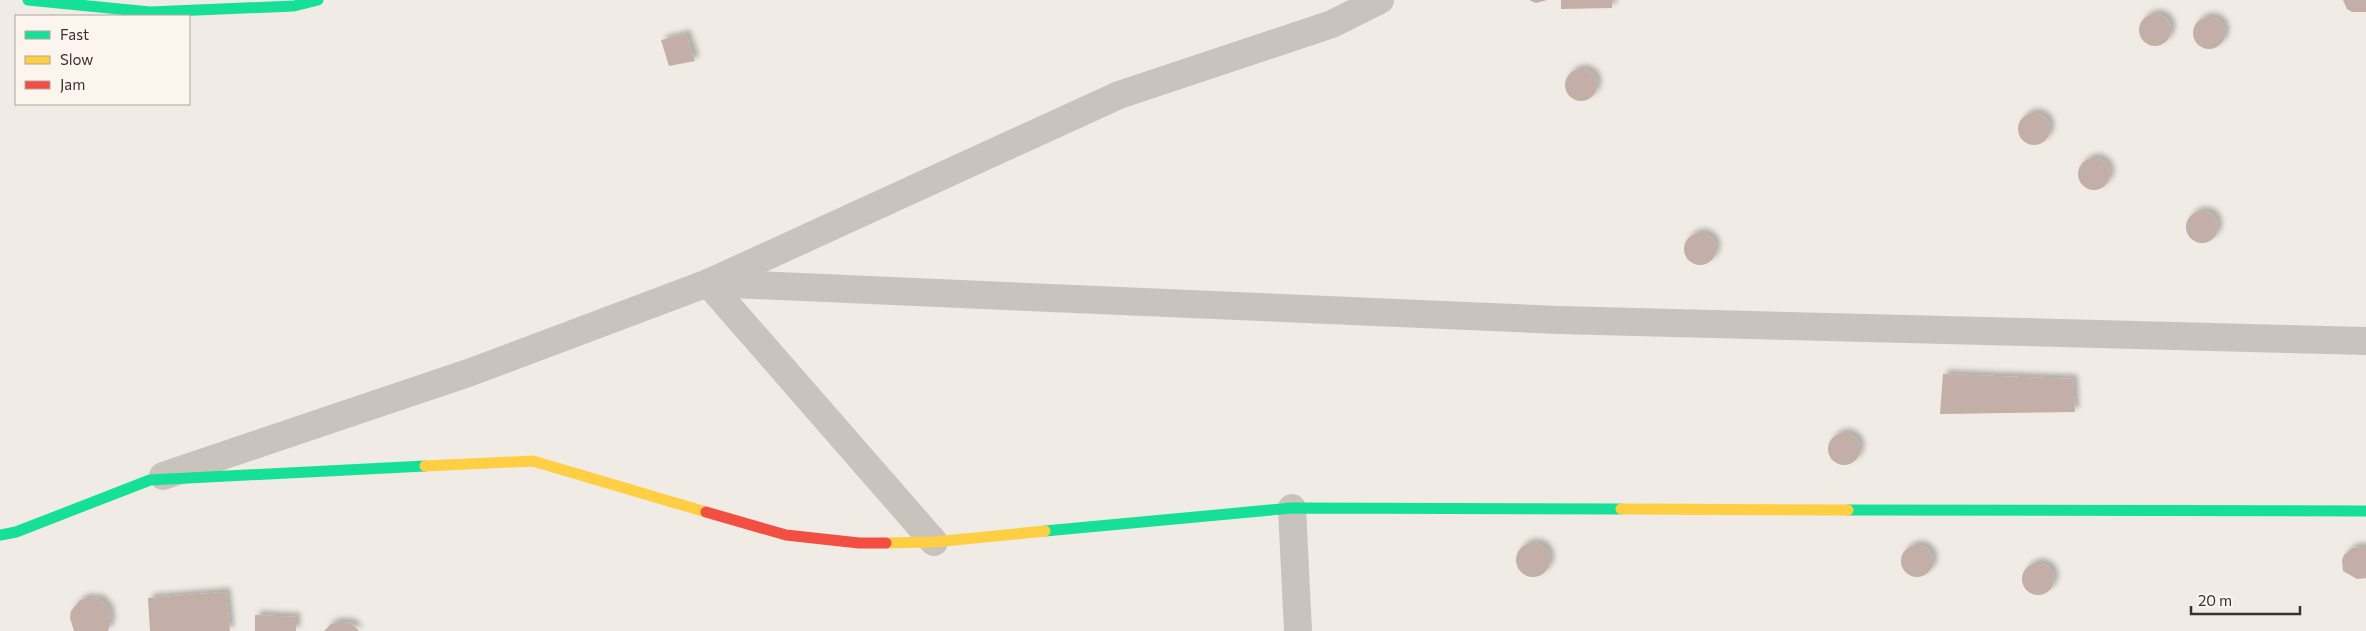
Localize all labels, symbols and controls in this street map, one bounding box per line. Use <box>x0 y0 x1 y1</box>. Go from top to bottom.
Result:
legend <box>15 15 190 105</box>
text: Fast <box>60 25 89 43</box>
text: Slow <box>60 50 93 68</box>
text: Jam <box>60 75 85 93</box>
scale bar <box>2191 584 2300 616</box>
text: 20 m <box>2198 591 2232 609</box>

